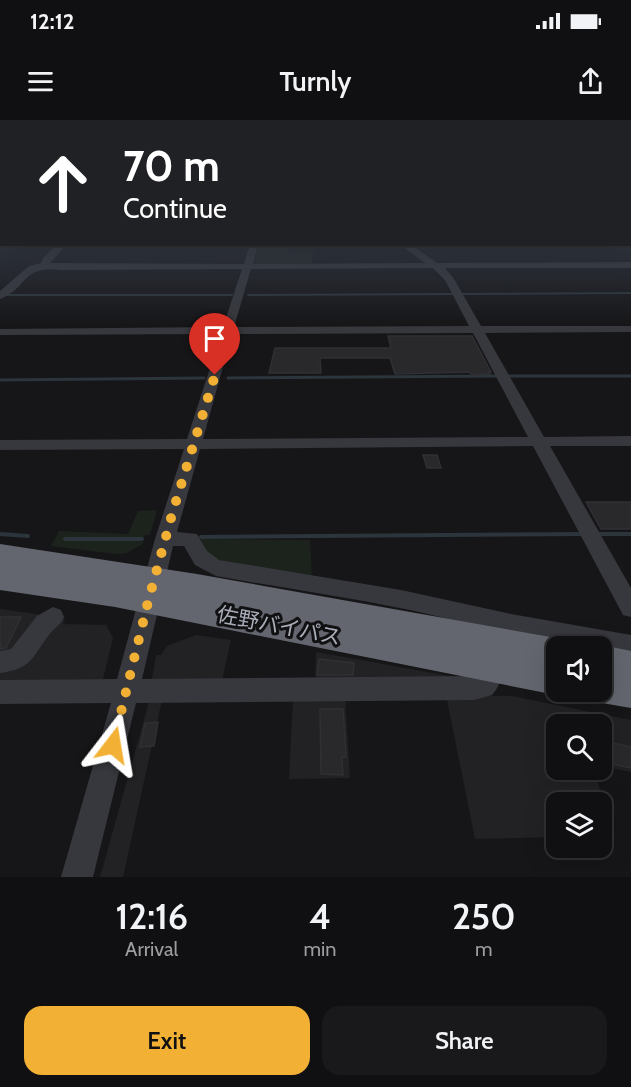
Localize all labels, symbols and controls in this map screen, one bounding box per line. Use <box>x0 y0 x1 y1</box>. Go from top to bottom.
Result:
text: 12:12 <box>30 8 74 35</box>
icon: menu <box>24 65 57 98</box>
text: Turnly <box>280 65 351 98</box>
icon: share <box>574 65 607 98</box>
text: 70 m <box>123 140 220 192</box>
icon: ahead <box>24 144 102 222</box>
text: Continue <box>123 192 227 225</box>
pin <box>189 313 240 375</box>
icon: arrive <box>198 322 231 355</box>
street label: 佐野バイパス <box>215 601 343 650</box>
map controls <box>546 636 612 858</box>
button: sound <box>546 636 612 702</box>
position arrow <box>81 713 145 777</box>
button: search <box>546 714 612 780</box>
button: layers <box>546 792 612 858</box>
text: 12:16 <box>115 894 188 938</box>
text: 4 <box>309 894 331 938</box>
text: 250 <box>452 894 516 938</box>
text: Arrival <box>125 937 178 961</box>
text: min <box>303 937 336 961</box>
text: m <box>475 937 492 961</box>
button: Exit <box>24 1006 310 1075</box>
button: Share <box>322 1006 607 1075</box>

